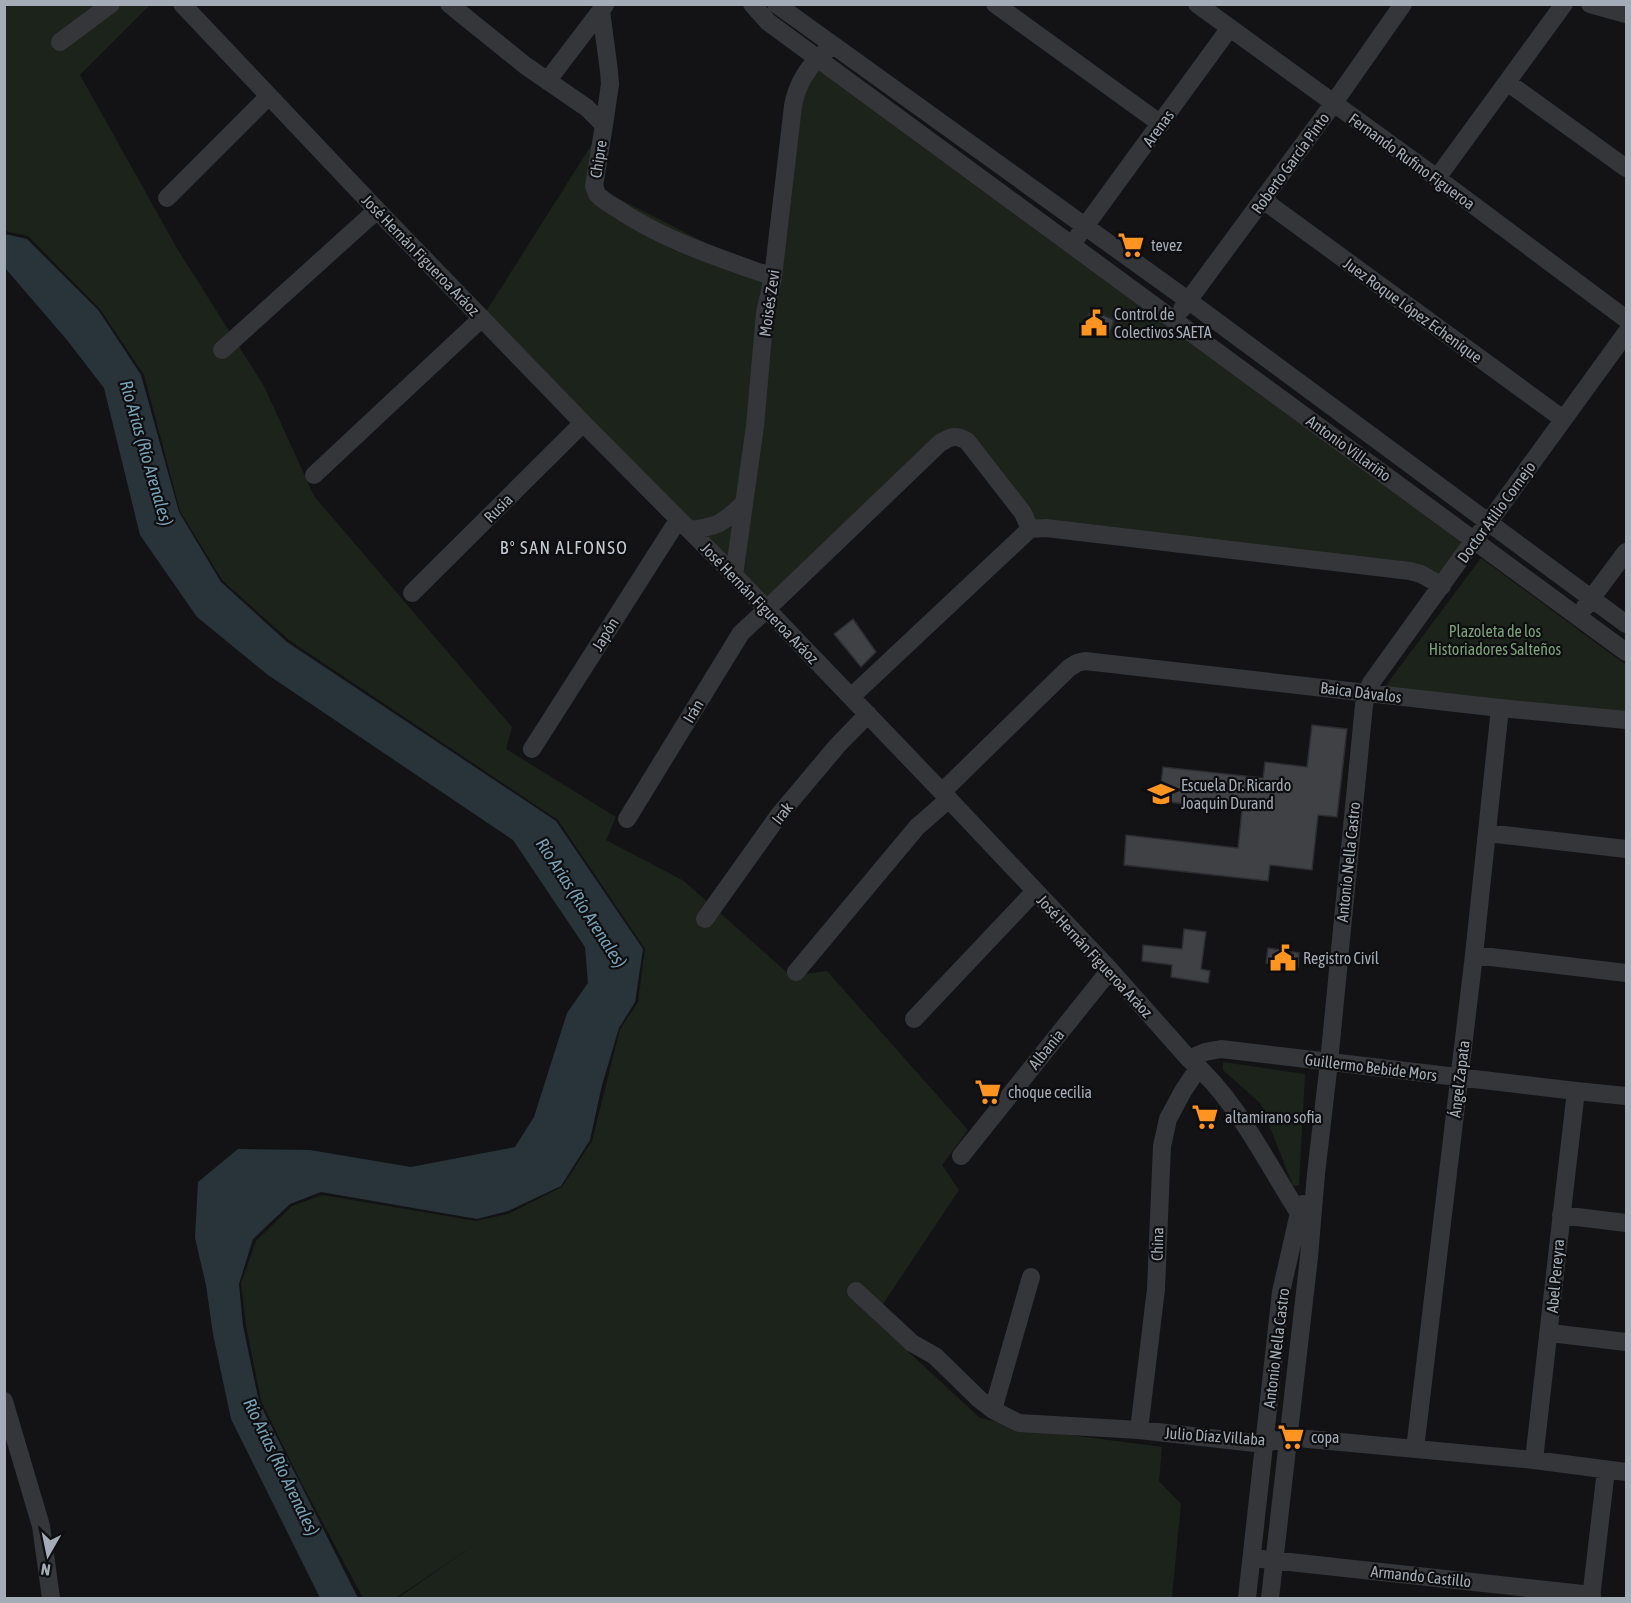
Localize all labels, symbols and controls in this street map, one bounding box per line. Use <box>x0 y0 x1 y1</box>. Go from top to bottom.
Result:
street label: Arenas <box>1139 106 1177 150</box>
street label: Roberto García Pinto <box>1247 109 1333 217</box>
street label: Fernando Rufino Figueroa <box>1345 109 1479 214</box>
street label: Chipre <box>586 139 611 179</box>
street label: José Hernán Figueroa Aráoz <box>358 191 484 320</box>
supermarket icon: tevez <box>1116 230 1146 260</box>
place label: tevez <box>1151 236 1182 254</box>
street label: Juez Roque López Echenique <box>1340 254 1486 367</box>
street label: Moisés Zevi <box>755 268 783 338</box>
place label: Control de Colectivos SAETA <box>1114 305 1212 341</box>
public building icon: Control de Colectivos SAETA <box>1079 308 1109 338</box>
water label: Río Arias (Río Arenales) <box>116 378 177 528</box>
street label: Antonio Villariño <box>1303 411 1395 485</box>
street label: Doctor Atilio Cornejo <box>1453 458 1540 567</box>
street label: Rusia <box>480 490 516 526</box>
district label: B° SAN ALFONSO <box>500 537 628 558</box>
street label: José Hernán Figueroa Aráoz <box>697 539 823 668</box>
street label: Japón <box>588 614 623 654</box>
park label: Plazoleta de los Historiadores Salteños <box>1429 622 1562 658</box>
street label: Baica Dávalos <box>1319 678 1403 706</box>
street label: Irán <box>679 696 707 726</box>
place label: Escuela Dr. Ricardo Joaquin Durand <box>1181 776 1291 813</box>
school or university icon: Escuela Dr. Ricardo Joaquin Durand <box>1146 779 1176 809</box>
street label: Irak <box>768 798 796 828</box>
street label: Antonio Nella Castro <box>1333 801 1363 923</box>
water label: Río Arias (Río Arenales) <box>532 834 631 971</box>
street label: José Hernán Figueroa Aráoz <box>1033 891 1157 1022</box>
public building icon: Registro Civíl <box>1268 943 1298 973</box>
place label: Registro Civíl <box>1303 949 1380 968</box>
street label: Albania <box>1025 1025 1067 1073</box>
street label: Ángel Zapata <box>1445 1039 1474 1119</box>
street label: Guillermo Bebide Mors <box>1304 1050 1439 1084</box>
supermarket icon: choque cecilia <box>973 1077 1003 1107</box>
place label: choque cecilia <box>1008 1083 1092 1102</box>
supermarket icon: altamirano sofia <box>1190 1102 1220 1132</box>
place label: altamirano sofia <box>1225 1108 1322 1126</box>
street label: China <box>1147 1227 1167 1261</box>
street label: Abel Pereyra <box>1543 1238 1568 1314</box>
street label: Antonio Nella Castro <box>1260 1287 1292 1409</box>
water label: Río Arias (Río Arenales) <box>239 1395 324 1539</box>
supermarket icon: copa <box>1276 1422 1306 1452</box>
street label: Julio Díaz Villaba <box>1164 1423 1266 1449</box>
place label: copa <box>1311 1428 1339 1447</box>
north arrow <box>18 1525 78 1585</box>
text: N <box>40 1560 52 1579</box>
street label: Armando Castillo <box>1370 1562 1472 1590</box>

